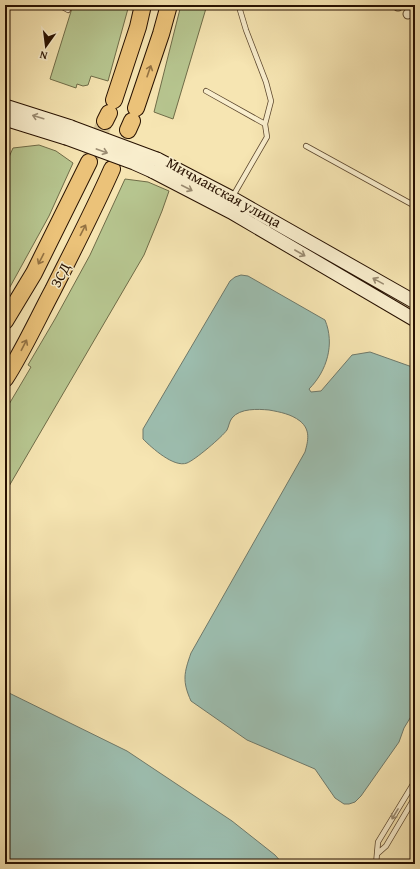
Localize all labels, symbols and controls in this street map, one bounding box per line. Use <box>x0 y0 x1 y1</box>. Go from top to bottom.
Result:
north arrow <box>26 26 66 66</box>
text: N <box>37 47 49 64</box>
one-way arrow <box>145 65 153 77</box>
one-way arrow <box>32 113 45 120</box>
one-way arrow <box>96 148 108 156</box>
street label: Мичманская улица <box>163 152 286 233</box>
one-way arrow <box>181 185 193 192</box>
one-way arrow <box>80 224 87 236</box>
one-way arrow <box>294 249 306 257</box>
one-way arrow <box>37 253 44 265</box>
street label: ЗСД <box>45 259 75 291</box>
one-way arrow <box>372 276 384 284</box>
one-way arrow <box>21 340 28 352</box>
one-way arrow <box>391 808 399 819</box>

